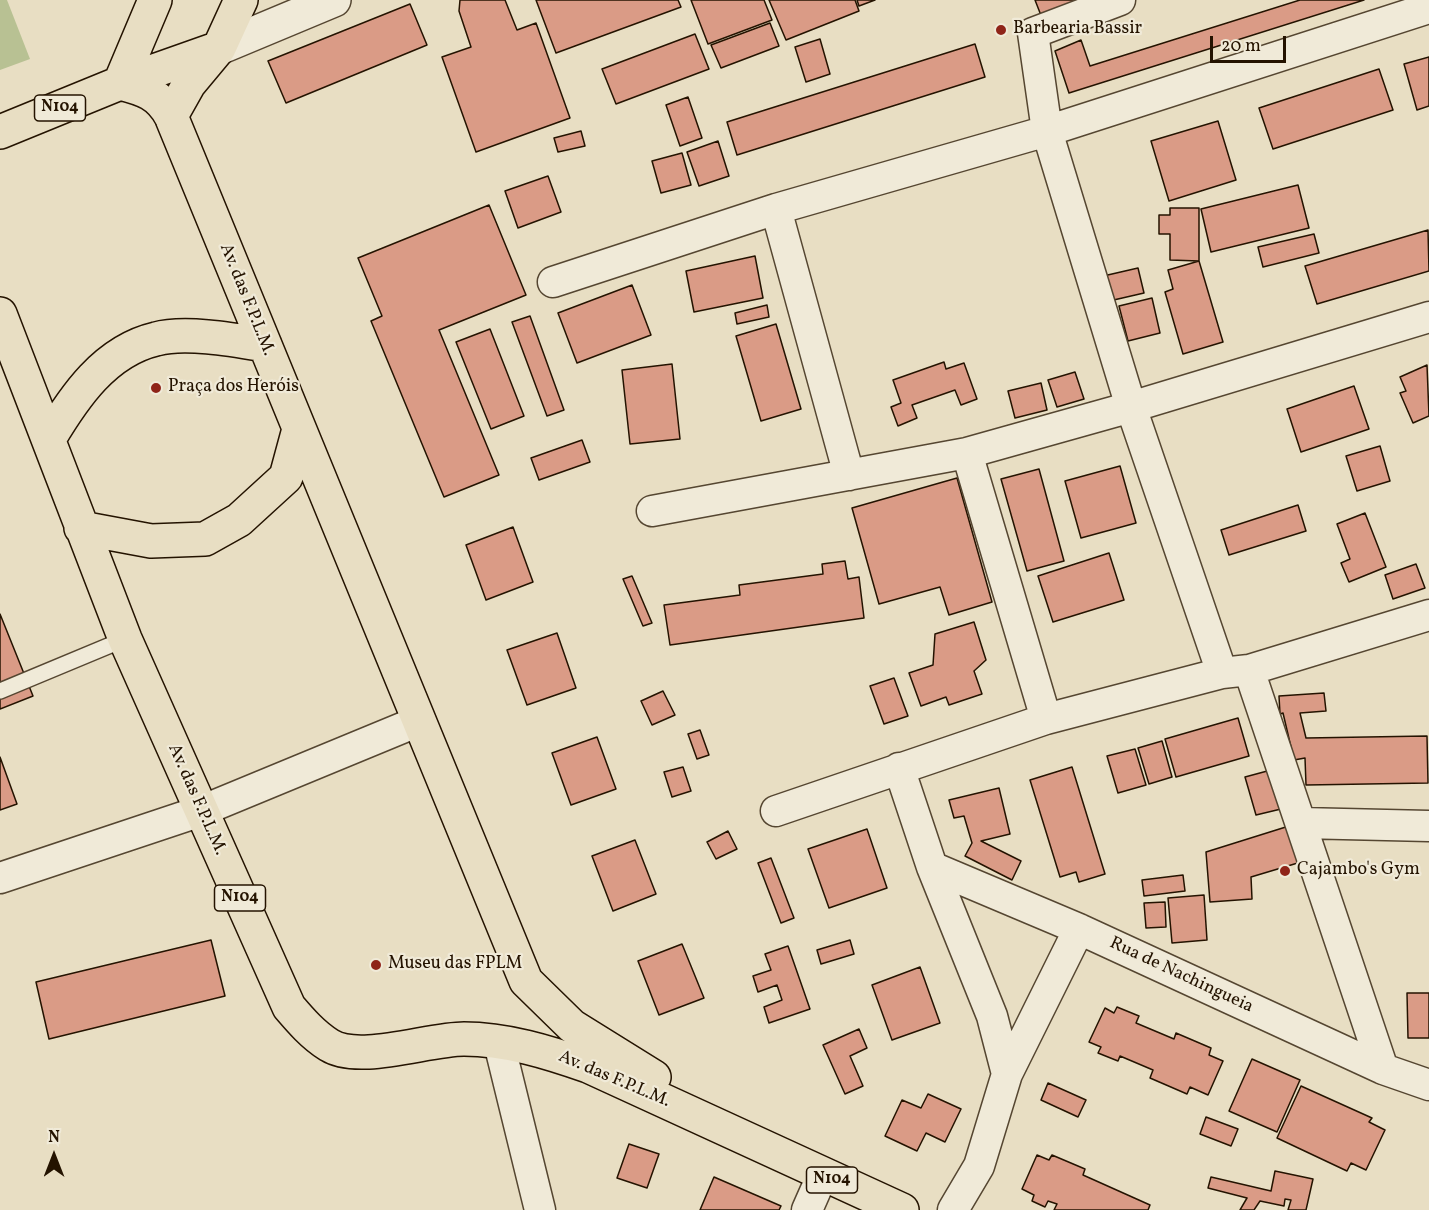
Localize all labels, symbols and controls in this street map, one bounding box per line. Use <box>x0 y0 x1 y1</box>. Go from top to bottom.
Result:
place label: Barbearia Bassir <box>1013 19 1142 41</box>
marker: Barbearia Bassir <box>994 23 1008 37</box>
scale bar <box>1213 24 1290 62</box>
text: 20 m <box>1221 34 1261 59</box>
road number: N104 <box>34 95 86 121</box>
street label: Av. das F.P.L.M. <box>214 241 278 359</box>
place label: Praça dos Heróis <box>168 377 299 399</box>
marker: Praça dos Heróis <box>149 381 163 395</box>
street label: Av. das F.P.L.M. <box>162 741 230 859</box>
place label: Cajambo's Gym <box>1297 860 1420 882</box>
marker: Cajambo's Gym <box>1278 864 1292 878</box>
road number: N104 <box>214 885 266 911</box>
street label: Rua de Nachingueia <box>1106 933 1256 1019</box>
place label: Museu das FPLM <box>388 954 522 976</box>
marker: Museu das FPLM <box>369 958 383 972</box>
street label: Av. das F.P.L.M. <box>555 1047 673 1113</box>
north arrow <box>24 1126 84 1186</box>
text: N <box>48 1127 60 1149</box>
road number: N104 <box>806 1167 858 1193</box>

